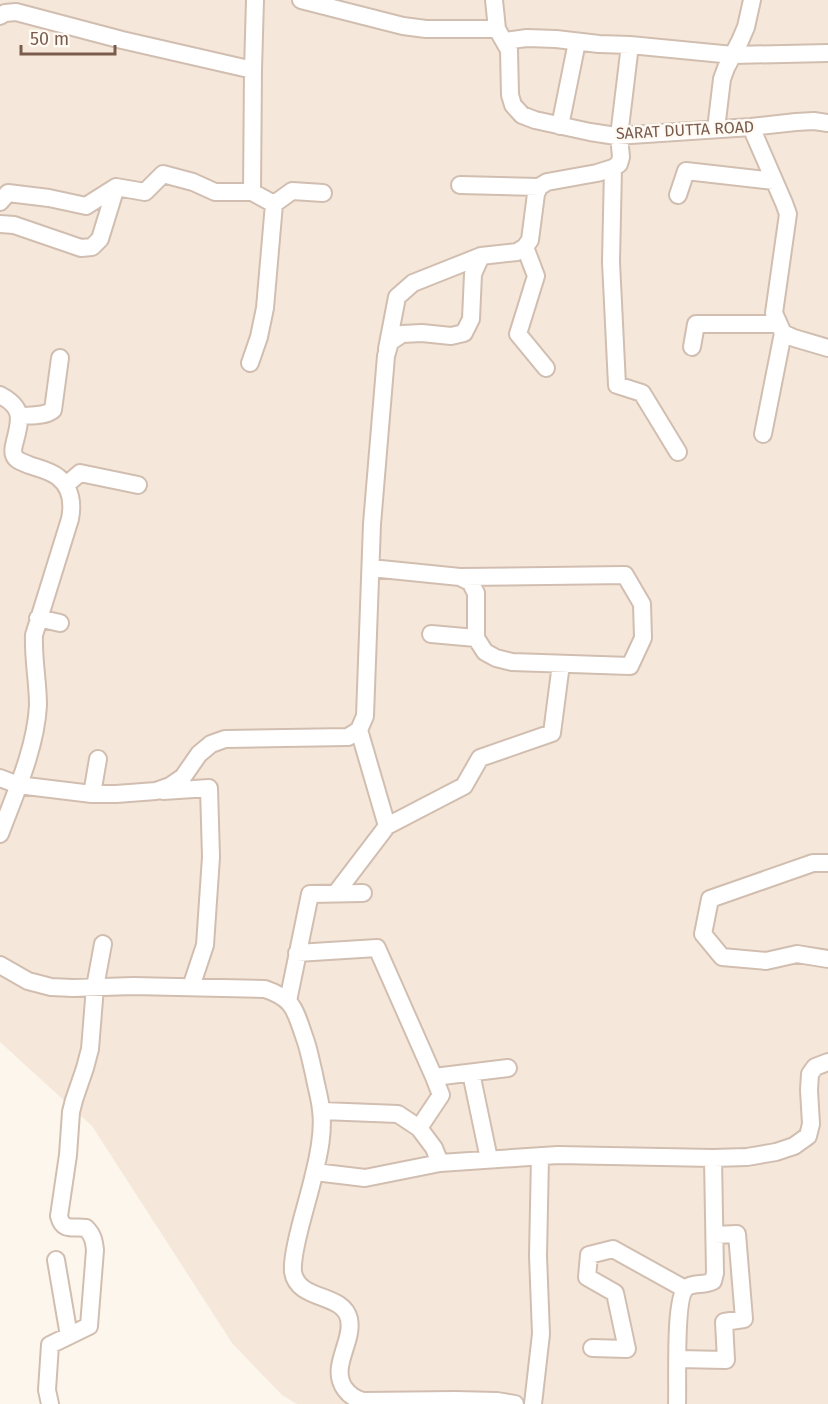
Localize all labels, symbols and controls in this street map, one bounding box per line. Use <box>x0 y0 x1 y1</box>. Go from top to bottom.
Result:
scale bar <box>21 18 116 56</box>
text: 50 m <box>30 28 69 50</box>
street label: SARAT DUTTA ROAD <box>615 117 755 143</box>

